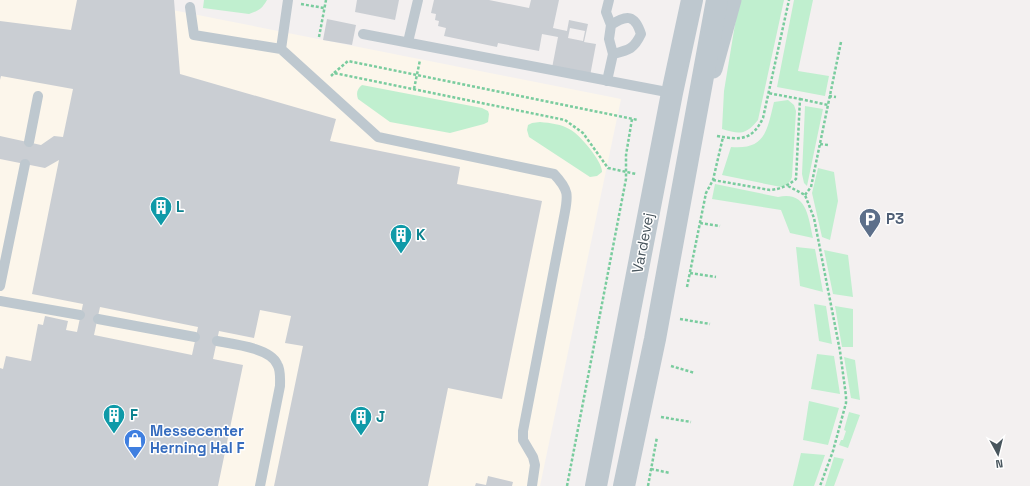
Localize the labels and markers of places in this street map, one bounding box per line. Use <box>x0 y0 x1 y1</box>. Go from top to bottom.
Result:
building icon: L <box>148 194 174 227</box>
place label: L <box>176 197 184 216</box>
parking icon: P3 <box>857 206 883 239</box>
place label: P3 <box>886 209 904 228</box>
building icon: K <box>388 222 414 255</box>
place label: K <box>416 225 426 244</box>
building icon: F <box>101 402 127 435</box>
building icon: J <box>348 404 374 437</box>
place label: F <box>130 405 138 424</box>
place label: J <box>376 407 385 426</box>
place label: Messecenter Herning Hal F <box>150 421 245 457</box>
shop icon: Messecenter Herning Hal F <box>122 427 148 460</box>

